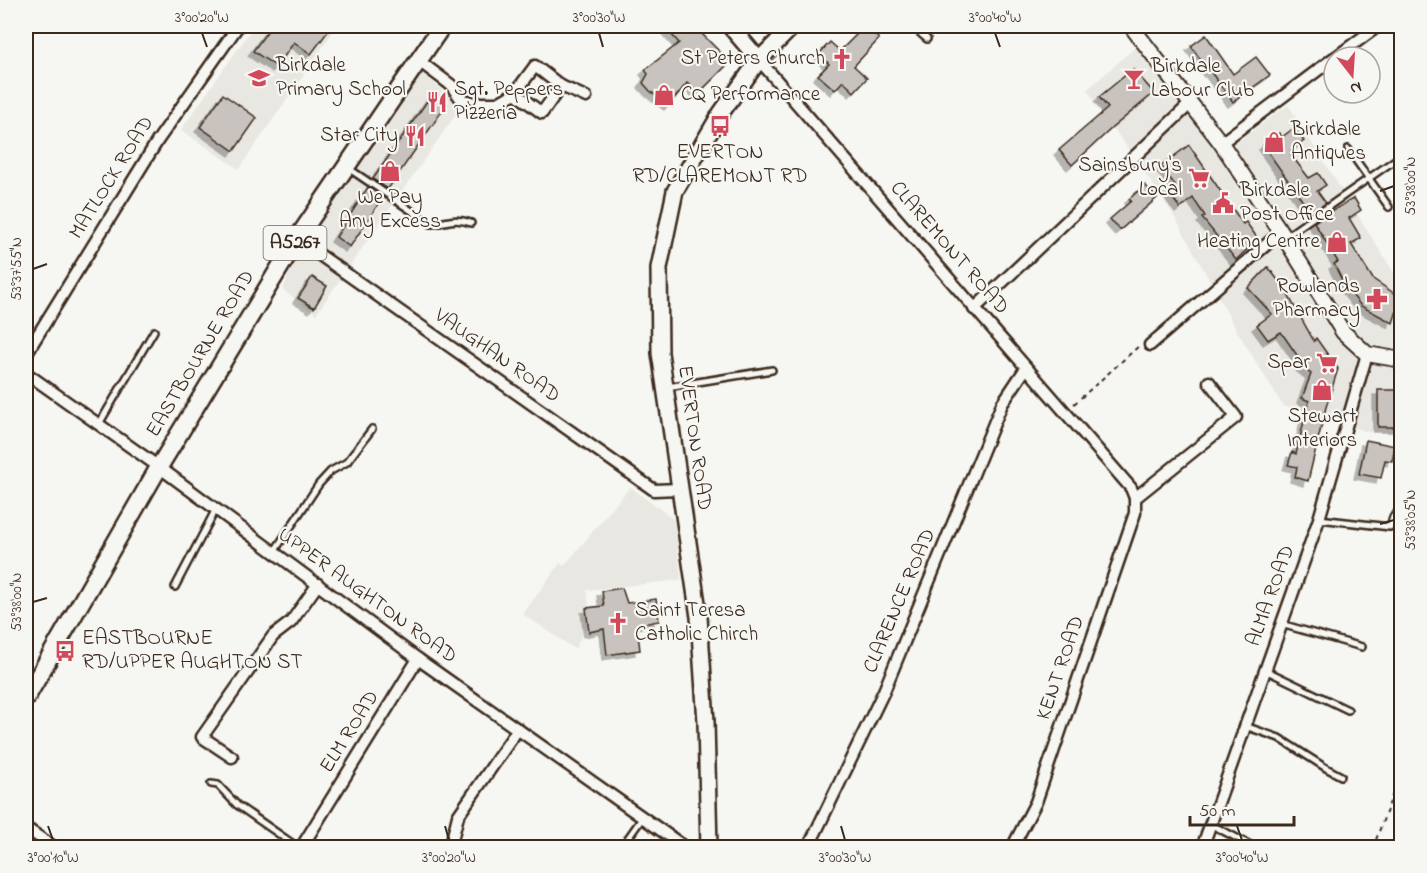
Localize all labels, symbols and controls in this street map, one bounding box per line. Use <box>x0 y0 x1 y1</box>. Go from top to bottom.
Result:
text: 3°00'20"W <box>175 7 229 29</box>
text: 3°00'30"W <box>573 7 625 29</box>
text: 3°00'40"W <box>969 7 1021 29</box>
place label: St Peters Church <box>681 44 825 74</box>
north arrow <box>1322 45 1382 105</box>
church icon: St Peters Church <box>830 47 854 71</box>
place label: Birkdale Primary School <box>275 51 406 107</box>
place label: Birkdale Labour Club <box>1150 52 1254 106</box>
school or university icon: Birkdale Primary School <box>247 66 271 90</box>
bar icon: Birkdale Labour Club <box>1122 67 1146 91</box>
text: N <box>1347 74 1364 101</box>
place label: Sgt. Peppers Pizzeria <box>454 75 563 129</box>
place label: CQ Performance <box>681 80 821 110</box>
shop icon: CQ Performance <box>652 83 676 107</box>
restaurant icon: Sgt. Peppers Pizzeria <box>425 90 449 114</box>
street label: MATLOCK ROAD <box>62 111 162 245</box>
bus stop icon: EVERTON RD/CLAREMONT RD <box>708 114 732 138</box>
place label: Birkdale Antiques <box>1290 115 1366 169</box>
place label: Star City <box>320 121 398 153</box>
restaurant icon: Star City <box>403 124 427 148</box>
shop icon: Birkdale Antiques <box>1262 130 1286 154</box>
place label: EVERTON RD/CLAREMONT RD <box>632 138 808 192</box>
place label: Sainsbury's Local <box>1078 151 1182 205</box>
text: 53°38'00"N <box>1400 157 1422 215</box>
shop icon: We Pay Any Excess <box>378 159 402 183</box>
supermarket icon: Sainsbury's Local <box>1187 166 1211 190</box>
street label: CLAREMONT ROAD <box>882 175 1016 321</box>
place label: Birkdale Post Office <box>1239 176 1334 230</box>
place label: We Pay Any Excess <box>339 183 441 239</box>
public building icon: Birkdale Post Office <box>1211 191 1235 215</box>
road number: A5267 <box>264 226 326 260</box>
place label: Heating Centre <box>1197 227 1321 259</box>
shop icon: Heating Centre <box>1325 230 1349 254</box>
text: 53°37'55"N <box>6 237 28 301</box>
street label: EASTBOURNE ROAD <box>139 265 263 443</box>
place label: Rowlands Pharmacy <box>1273 272 1360 328</box>
pharmacy icon: Rowlands Pharmacy <box>1365 287 1389 311</box>
street label: VAUGHAN ROAD <box>427 301 566 411</box>
place label: Spar <box>1267 348 1310 378</box>
supermarket icon: Spar <box>1315 351 1339 375</box>
street label: EVERTON ROAD <box>669 364 719 512</box>
shop icon: Stewart Interiors <box>1310 378 1334 402</box>
place label: Stewart Interiors <box>1287 402 1357 456</box>
text: 53°38'05"N <box>1400 490 1422 550</box>
street label: UPPER AUGHTON ROAD <box>271 521 463 671</box>
street label: CLARENCE ROAD <box>856 524 944 678</box>
street label: ALMA ROAD <box>1239 541 1303 651</box>
text: 53°38'00"N <box>6 573 28 631</box>
place label: Saint Teresa Catholic Chirch <box>635 596 758 650</box>
church icon: Saint Teresa Catholic Chirch <box>606 611 630 635</box>
street label: KENT ROAD <box>1029 612 1093 724</box>
place label: EASTBOURNE RD/UPPER AUGHTON ST <box>82 624 303 678</box>
bus stop icon: EASTBOURNE RD/UPPER AUGHTON ST <box>53 639 77 663</box>
street label: ELM ROAD <box>313 685 387 779</box>
scale bar <box>1190 789 1294 827</box>
text: 50 m <box>1199 799 1236 825</box>
text: 3°00'10"W <box>27 847 79 869</box>
text: 3°00'20"W <box>422 847 476 869</box>
text: 3°00'30"W <box>819 847 871 869</box>
text: 3°00'40"W <box>1216 847 1268 869</box>

